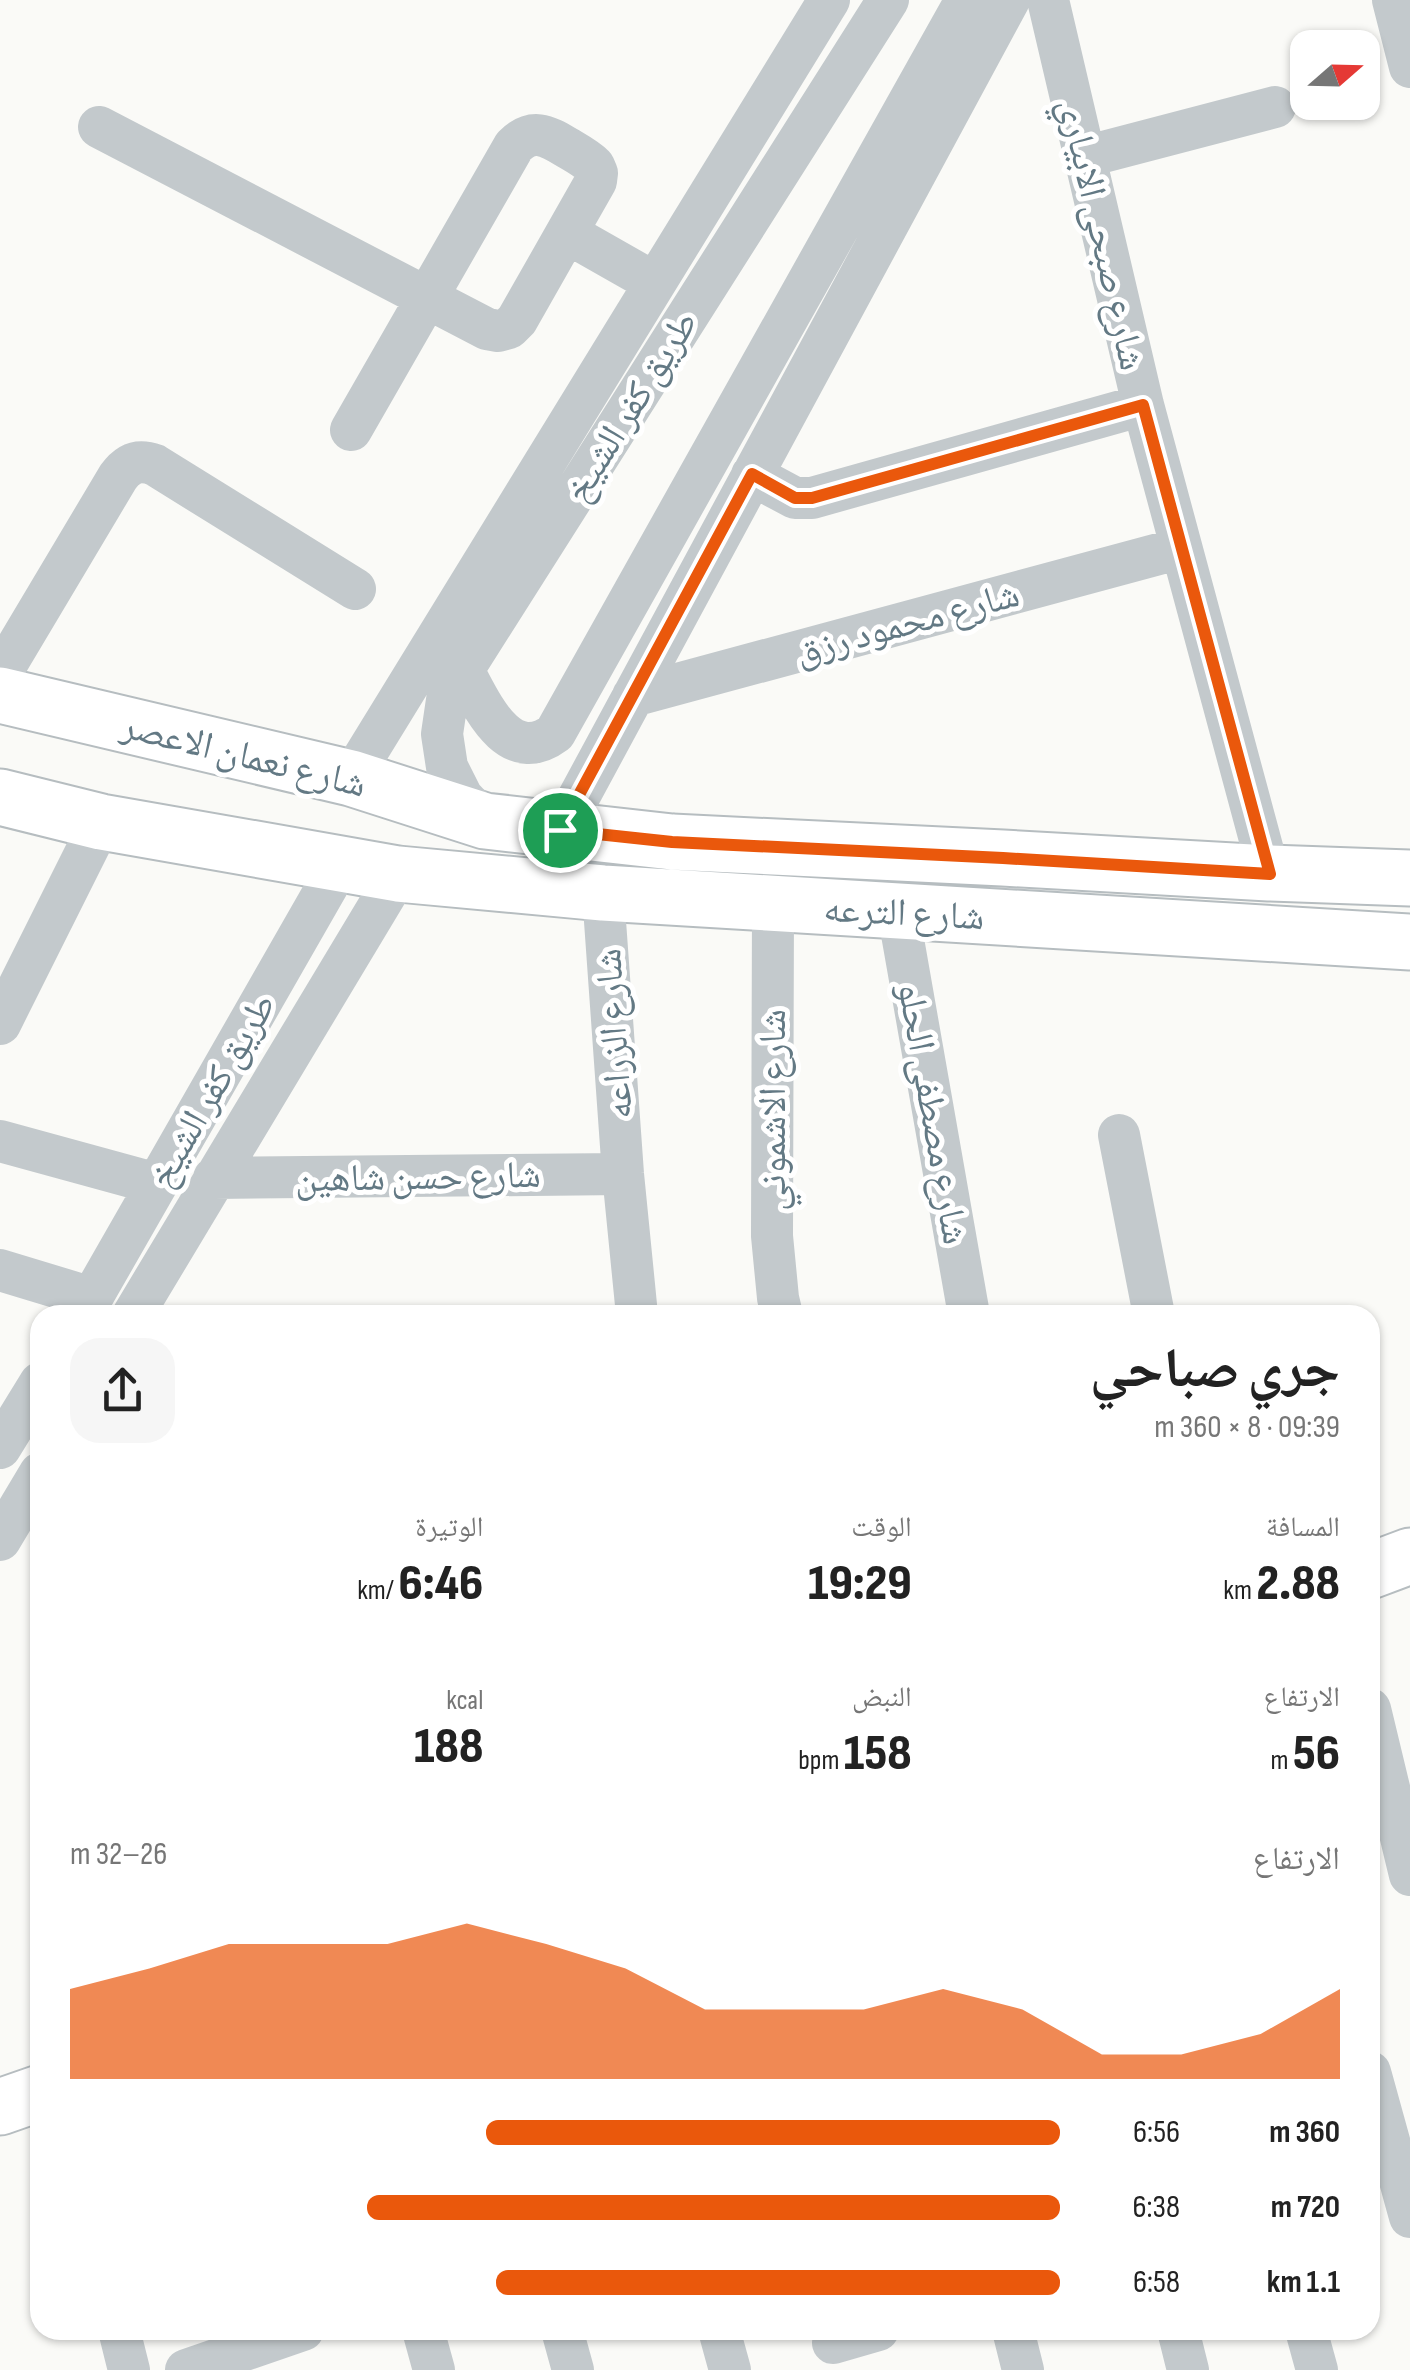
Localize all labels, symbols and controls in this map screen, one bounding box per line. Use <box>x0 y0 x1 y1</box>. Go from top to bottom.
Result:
north arrow <box>1290 30 1380 120</box>
map controls <box>1290 30 1380 120</box>
street label: شارع صبحى الابياري <box>1043 94 1155 376</box>
street label: طريق كفر الشيخ <box>555 303 708 511</box>
street label: شارع محمود رزق <box>790 572 1024 675</box>
street label: شارع نعمان الاعصر <box>115 703 371 808</box>
pin <box>518 788 603 873</box>
icon: arrive <box>533 803 588 858</box>
street label: شارع الترعه <box>822 887 985 940</box>
street label: شارع الزراعه <box>586 947 643 1121</box>
street label: شارع مصطفى الحلو <box>887 979 978 1248</box>
street label: طريق كفر الشيخ <box>139 986 286 1196</box>
street label: شارع الاشموني <box>751 1009 802 1211</box>
street label: شارع حسن شاهين <box>295 1153 541 1202</box>
text: جري صباحي <box>1090 1337 1340 1404</box>
button: share <box>70 1338 175 1443</box>
text: 09:39 · 8 × 360 m <box>1154 1408 1340 1447</box>
text: الوتيرة <box>415 1511 483 1544</box>
text: الوقت <box>851 1511 912 1544</box>
text: المسافة <box>1266 1511 1340 1544</box>
text: 6:46 <box>398 1554 483 1614</box>
text: 19:29 <box>808 1554 912 1614</box>
text: 2.88 <box>1256 1554 1340 1614</box>
text: /km <box>357 1574 398 1607</box>
text: km <box>1223 1574 1256 1607</box>
text: النبض <box>852 1681 912 1714</box>
text: الارتفاع <box>1264 1681 1340 1714</box>
text: kcal <box>446 1684 483 1717</box>
text: 188 <box>414 1717 483 1777</box>
text: 158 <box>844 1724 912 1784</box>
text: 56 <box>1293 1724 1340 1784</box>
text: bpm <box>798 1744 844 1777</box>
text: m <box>1271 1744 1293 1777</box>
text: 26–32 m <box>70 1835 167 1874</box>
text: الارتفاع <box>1253 1840 1340 1879</box>
text: 6:56 <box>1133 2113 1180 2152</box>
text: 360 m <box>1269 2113 1340 2152</box>
text: 6:38 <box>1133 2188 1180 2227</box>
text: 720 m <box>1271 2188 1340 2227</box>
text: 6:58 <box>1133 2263 1180 2302</box>
text: 1.1 km <box>1267 2263 1340 2302</box>

